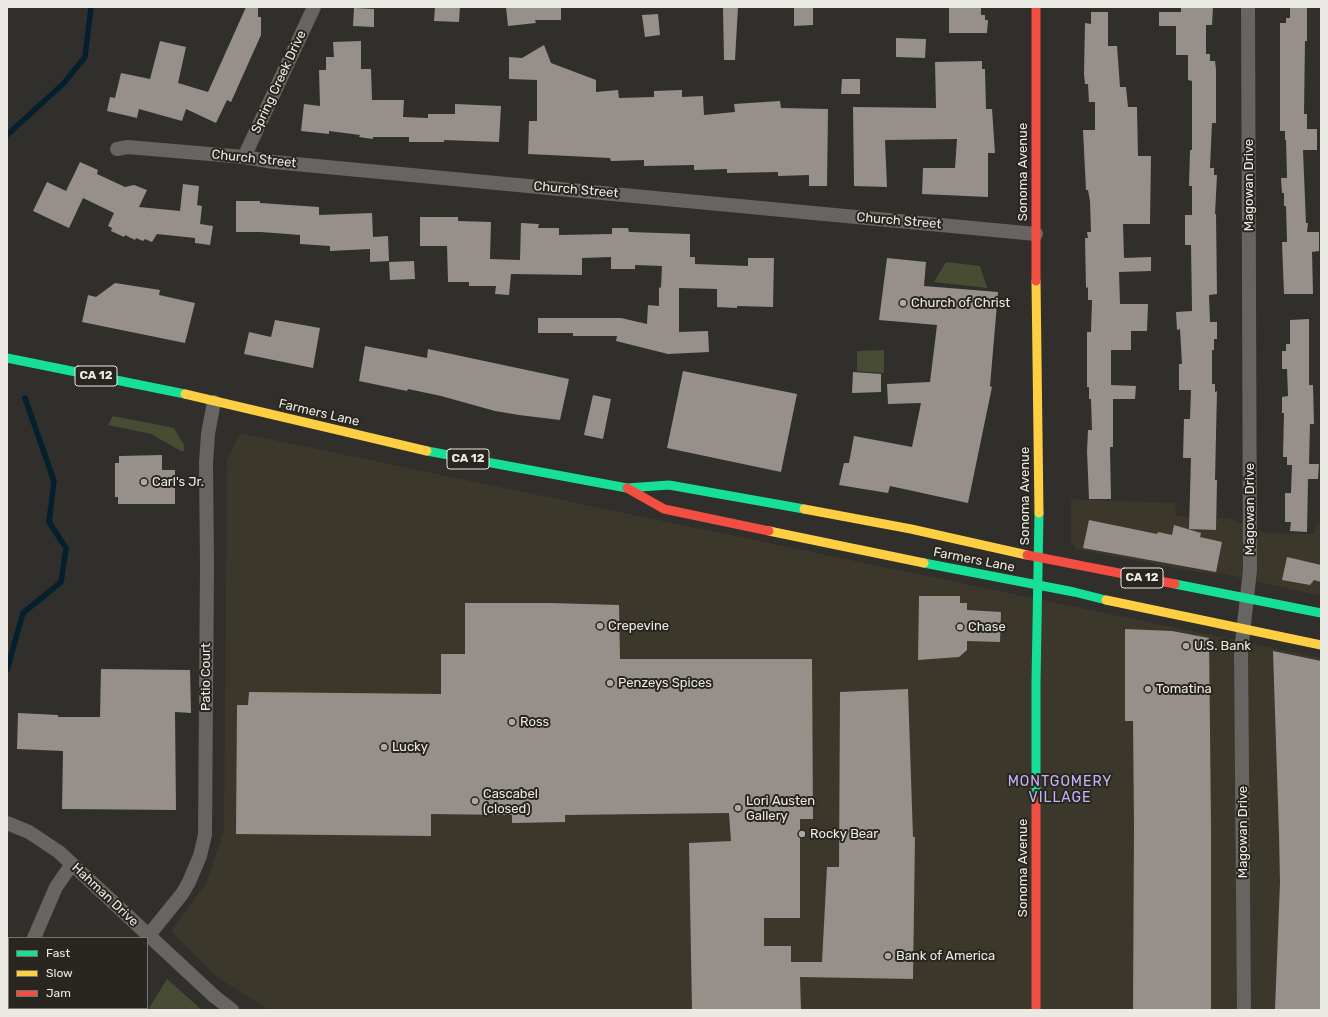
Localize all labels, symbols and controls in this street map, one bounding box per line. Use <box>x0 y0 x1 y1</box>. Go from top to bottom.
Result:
street label: Spring Creek Drive <box>248 28 310 136</box>
street label: Sonoma Avenue <box>1015 123 1031 221</box>
street label: Magowan Drive <box>1241 139 1257 231</box>
street label: Church Street <box>211 147 297 171</box>
street label: Church Street <box>533 179 619 201</box>
street label: Church Street <box>856 210 942 232</box>
place label: Church of Christ <box>911 295 1010 311</box>
marker: Church of Christ <box>898 298 908 308</box>
road number: CA 12 <box>75 366 117 386</box>
street label: Farmers Lane <box>277 396 361 430</box>
street label: Sonoma Avenue <box>1017 447 1033 545</box>
road number: CA 12 <box>447 449 489 469</box>
street label: Magowan Drive <box>1242 463 1258 555</box>
place label: Carl's Jr. <box>152 474 204 490</box>
marker: Carl's Jr. <box>139 477 149 487</box>
street label: Farmers Lane <box>932 544 1016 576</box>
road number: CA 12 <box>1121 568 1163 588</box>
place label: Crepevine <box>608 618 669 634</box>
place label: Chase <box>968 619 1006 635</box>
marker: Crepevine <box>595 621 605 631</box>
marker: Chase <box>955 622 965 632</box>
place label: U.S. Bank <box>1194 638 1251 654</box>
marker: U.S. Bank <box>1181 641 1191 651</box>
street label: Patio Court <box>198 643 214 711</box>
place label: Penzeys Spices <box>618 675 712 691</box>
marker: Penzeys Spices <box>605 678 615 688</box>
place label: Tomatina <box>1156 681 1212 697</box>
marker: Tomatina <box>1143 684 1153 694</box>
place label: Ross <box>520 714 549 730</box>
marker: Ross <box>507 717 517 727</box>
place label: Lucky <box>392 739 428 755</box>
marker: Lucky <box>379 742 389 752</box>
district label: MONTGOMERY VILLAGE <box>1008 774 1112 806</box>
place label: Cascabel (closed) <box>483 786 538 817</box>
street label: Magowan Drive <box>1235 786 1251 878</box>
place label: Lori Austen Gallery <box>746 793 815 824</box>
marker: Cascabel (closed) <box>470 796 480 806</box>
marker: Lori Austen Gallery <box>733 803 743 813</box>
street label: Sonoma Avenue <box>1015 819 1031 917</box>
place label: Rocky Bear <box>810 826 878 842</box>
marker: Rocky Bear <box>797 829 807 839</box>
street label: Hahman Drive <box>68 860 142 930</box>
legend <box>8 937 148 1009</box>
text: Fast <box>46 946 70 960</box>
place label: Bank of America <box>896 948 995 964</box>
marker: Bank of America <box>883 951 893 961</box>
text: Slow <box>46 966 73 980</box>
text: Jam <box>46 986 71 1000</box>

